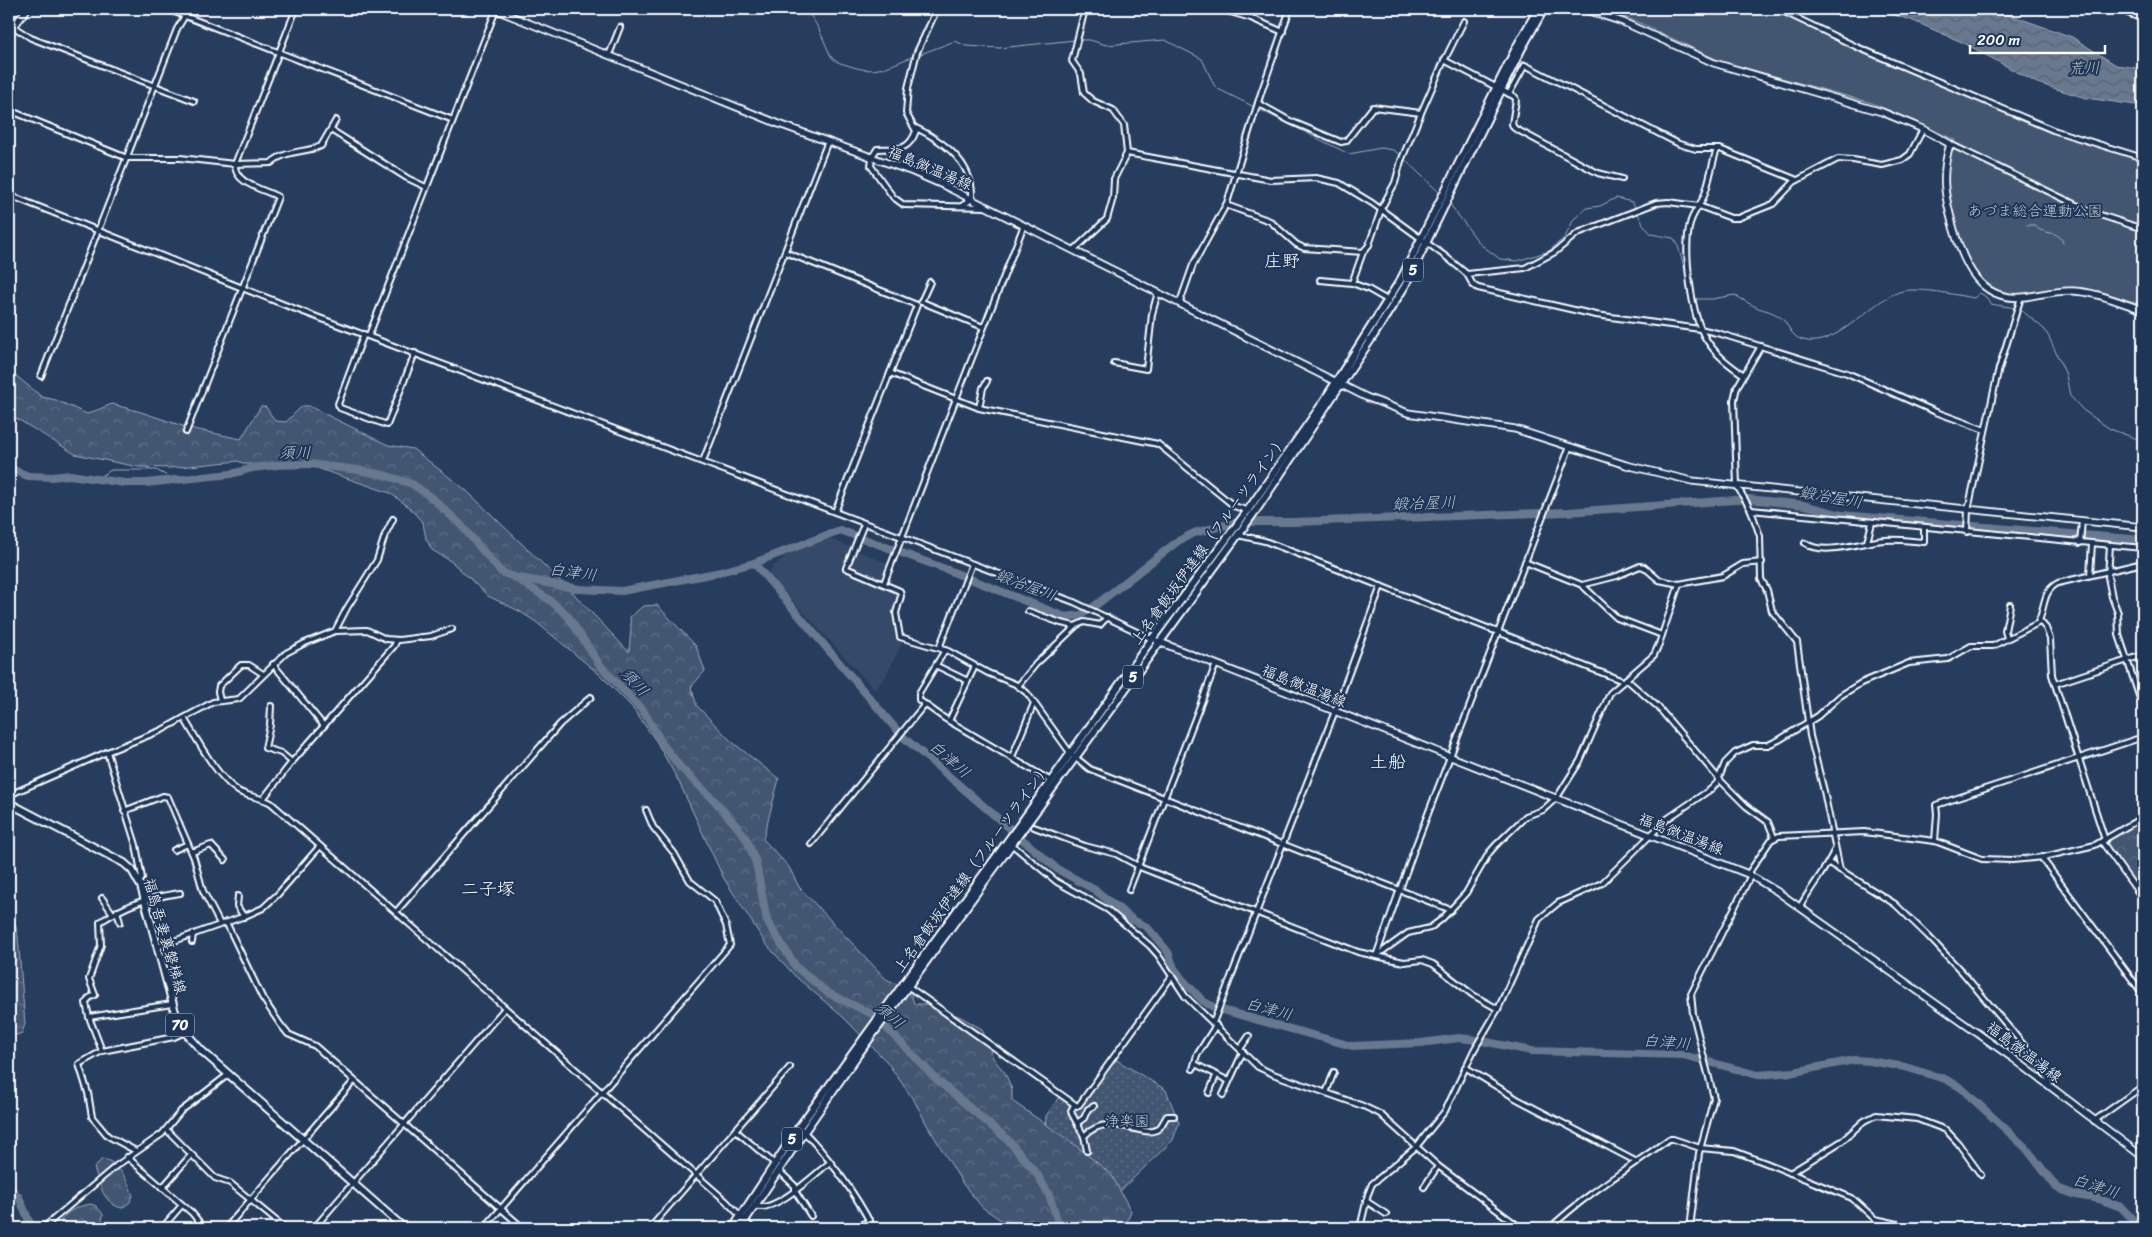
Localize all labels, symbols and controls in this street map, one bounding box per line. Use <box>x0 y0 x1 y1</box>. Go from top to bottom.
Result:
scale bar <box>1970 22 2104 54</box>
text: 200 m <box>1977 27 2021 53</box>
water label: 荒川 <box>2067 53 2101 83</box>
street label: 福島微温湯線 <box>883 138 977 198</box>
park label: あづま総合運動公園 <box>1967 198 2103 224</box>
district label: 庄野 <box>1264 245 1300 277</box>
road number: 5 <box>1403 258 1423 282</box>
street label: 上名倉飯坂伊達線（フルーツライン） <box>1124 430 1294 650</box>
water label: 須川 <box>279 438 311 467</box>
water label: 鍛冶屋川 <box>1797 477 1865 517</box>
water label: 鍛冶屋川 <box>1392 487 1456 519</box>
water label: 白津川 <box>547 554 599 590</box>
water label: 鍛冶屋川 <box>991 560 1061 610</box>
street label: 福島微温湯線 <box>1257 657 1351 715</box>
water label: 須川 <box>613 660 657 704</box>
road number: 5 <box>1123 666 1143 689</box>
water label: 白津川 <box>922 732 978 786</box>
district label: 土船 <box>1370 746 1406 778</box>
street label: 上名倉飯坂伊達線（フルーツライン） <box>887 758 1057 978</box>
street label: 福島微温湯線 <box>1634 806 1728 862</box>
district label: 二子塚 <box>461 873 515 905</box>
street label: 福島吾妻裏磐梯線 <box>136 875 194 997</box>
water label: 白津川 <box>1242 989 1296 1029</box>
water label: 須川 <box>868 994 912 1036</box>
road number: 70 <box>166 1014 194 1036</box>
street label: 福島微温湯線 <box>1980 1015 2068 1089</box>
water label: 白津川 <box>1642 1025 1692 1059</box>
park label: 浄楽園 <box>1104 1108 1150 1134</box>
road number: 5 <box>782 1128 802 1150</box>
water label: 白津川 <box>2069 1165 2123 1207</box>

